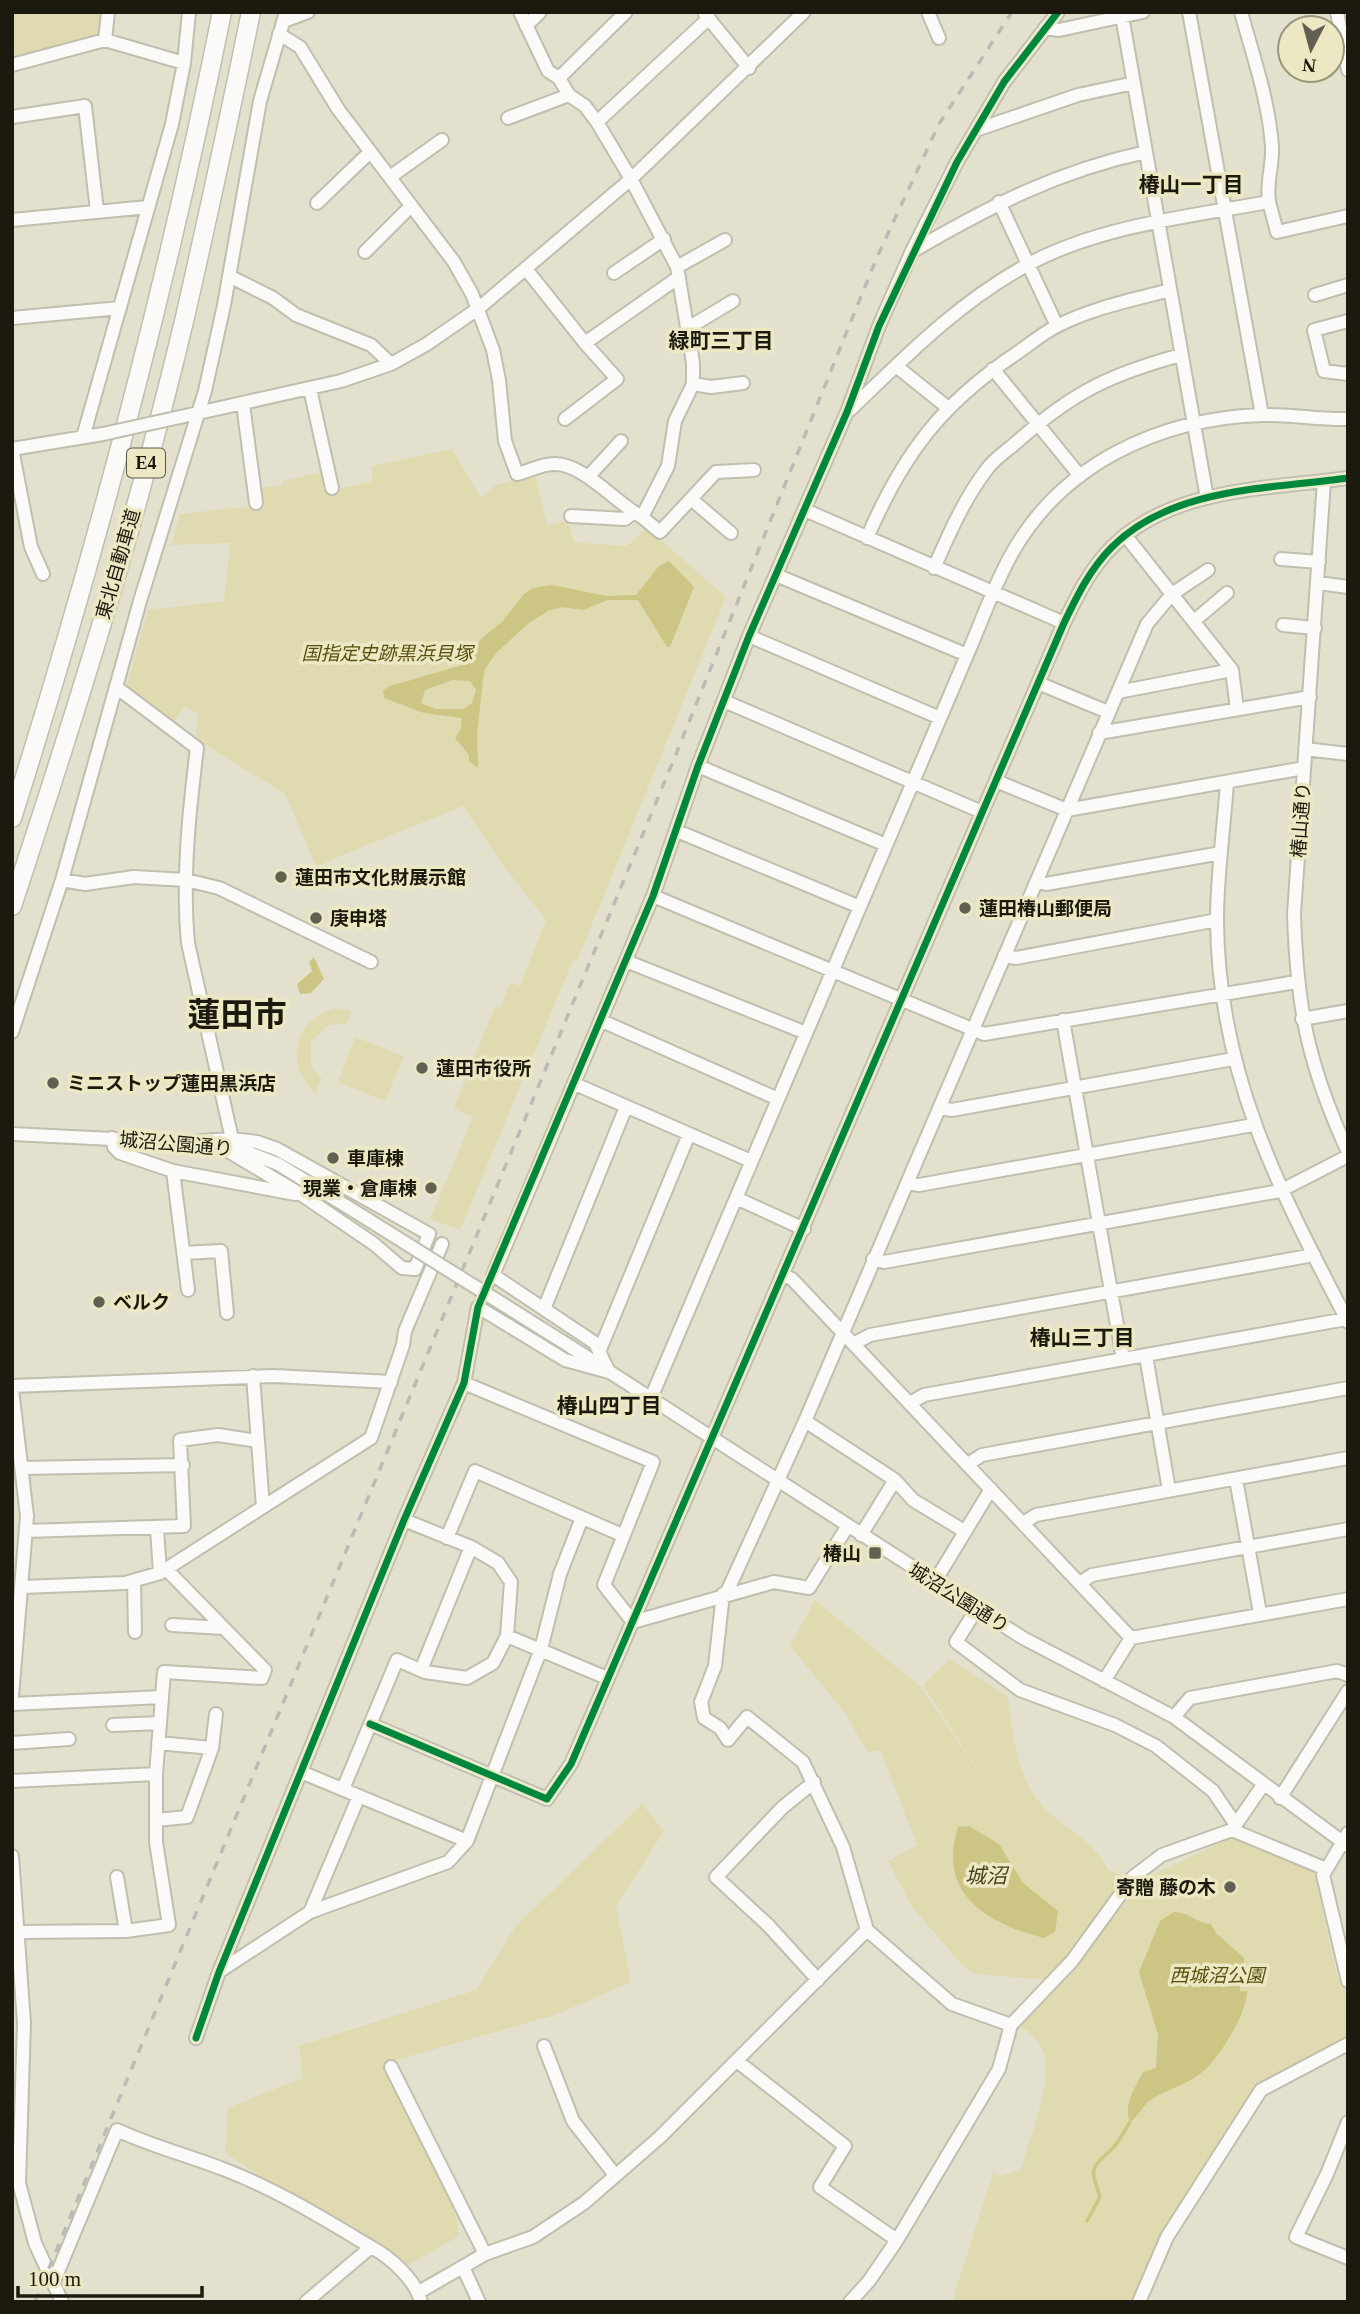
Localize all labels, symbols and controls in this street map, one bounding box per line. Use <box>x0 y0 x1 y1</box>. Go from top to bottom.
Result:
north arrow <box>1276 14 1346 84</box>
text: N <box>1301 54 1317 77</box>
district label: 椿山一丁目 <box>1139 173 1244 197</box>
district label: 緑町三丁目 <box>669 329 774 353</box>
road number: E4 <box>127 448 165 477</box>
street label: 東北自動車道 <box>92 506 144 622</box>
park label: 国指定史跡黒浜貝塚 <box>301 643 475 664</box>
street label: 椿山通り <box>1288 781 1314 859</box>
place label: 蓮田市文化財展示館 <box>295 867 466 888</box>
marker: 蓮田市文化財展示館 <box>273 869 289 885</box>
place label: 蓮田椿山郵便局 <box>979 898 1112 919</box>
marker: 蓮田椿山郵便局 <box>957 900 973 916</box>
place label: 庚申塔 <box>330 908 387 929</box>
marker: 庚申塔 <box>308 910 324 926</box>
district label: 蓮田市 <box>188 997 287 1033</box>
place label: 蓮田市役所 <box>436 1058 531 1079</box>
marker: 蓮田市役所 <box>414 1060 430 1076</box>
place label: ミニストップ蓮田黒浜店 <box>67 1073 276 1094</box>
marker: ミニストップ蓮田黒浜店 <box>45 1075 61 1091</box>
street label: 城沼公園通り <box>118 1129 234 1159</box>
place label: 車庫棟 <box>347 1148 404 1169</box>
marker: 車庫棟 <box>325 1150 341 1166</box>
place label: 現業・倉庫棟 <box>303 1178 417 1199</box>
marker: 現業・倉庫棟 <box>423 1180 439 1196</box>
place label: ベルク <box>113 1292 170 1313</box>
marker: ベルク <box>91 1294 107 1310</box>
district label: 椿山三丁目 <box>1030 1326 1135 1350</box>
district label: 椿山四丁目 <box>557 1394 662 1418</box>
place label: 椿山 <box>823 1543 861 1564</box>
marker: 椿山 <box>867 1545 883 1561</box>
street label: 城沼公園通り <box>905 1559 1013 1637</box>
water label: 城沼 <box>965 1864 1010 1888</box>
place label: 寄贈 藤の木 <box>1116 1877 1216 1898</box>
marker: 寄贈 藤の木 <box>1222 1879 1238 1895</box>
park label: 西城沼公園 <box>1169 1965 1267 1986</box>
scale bar <box>18 2254 201 2298</box>
text: 100 m <box>28 2267 81 2291</box>

